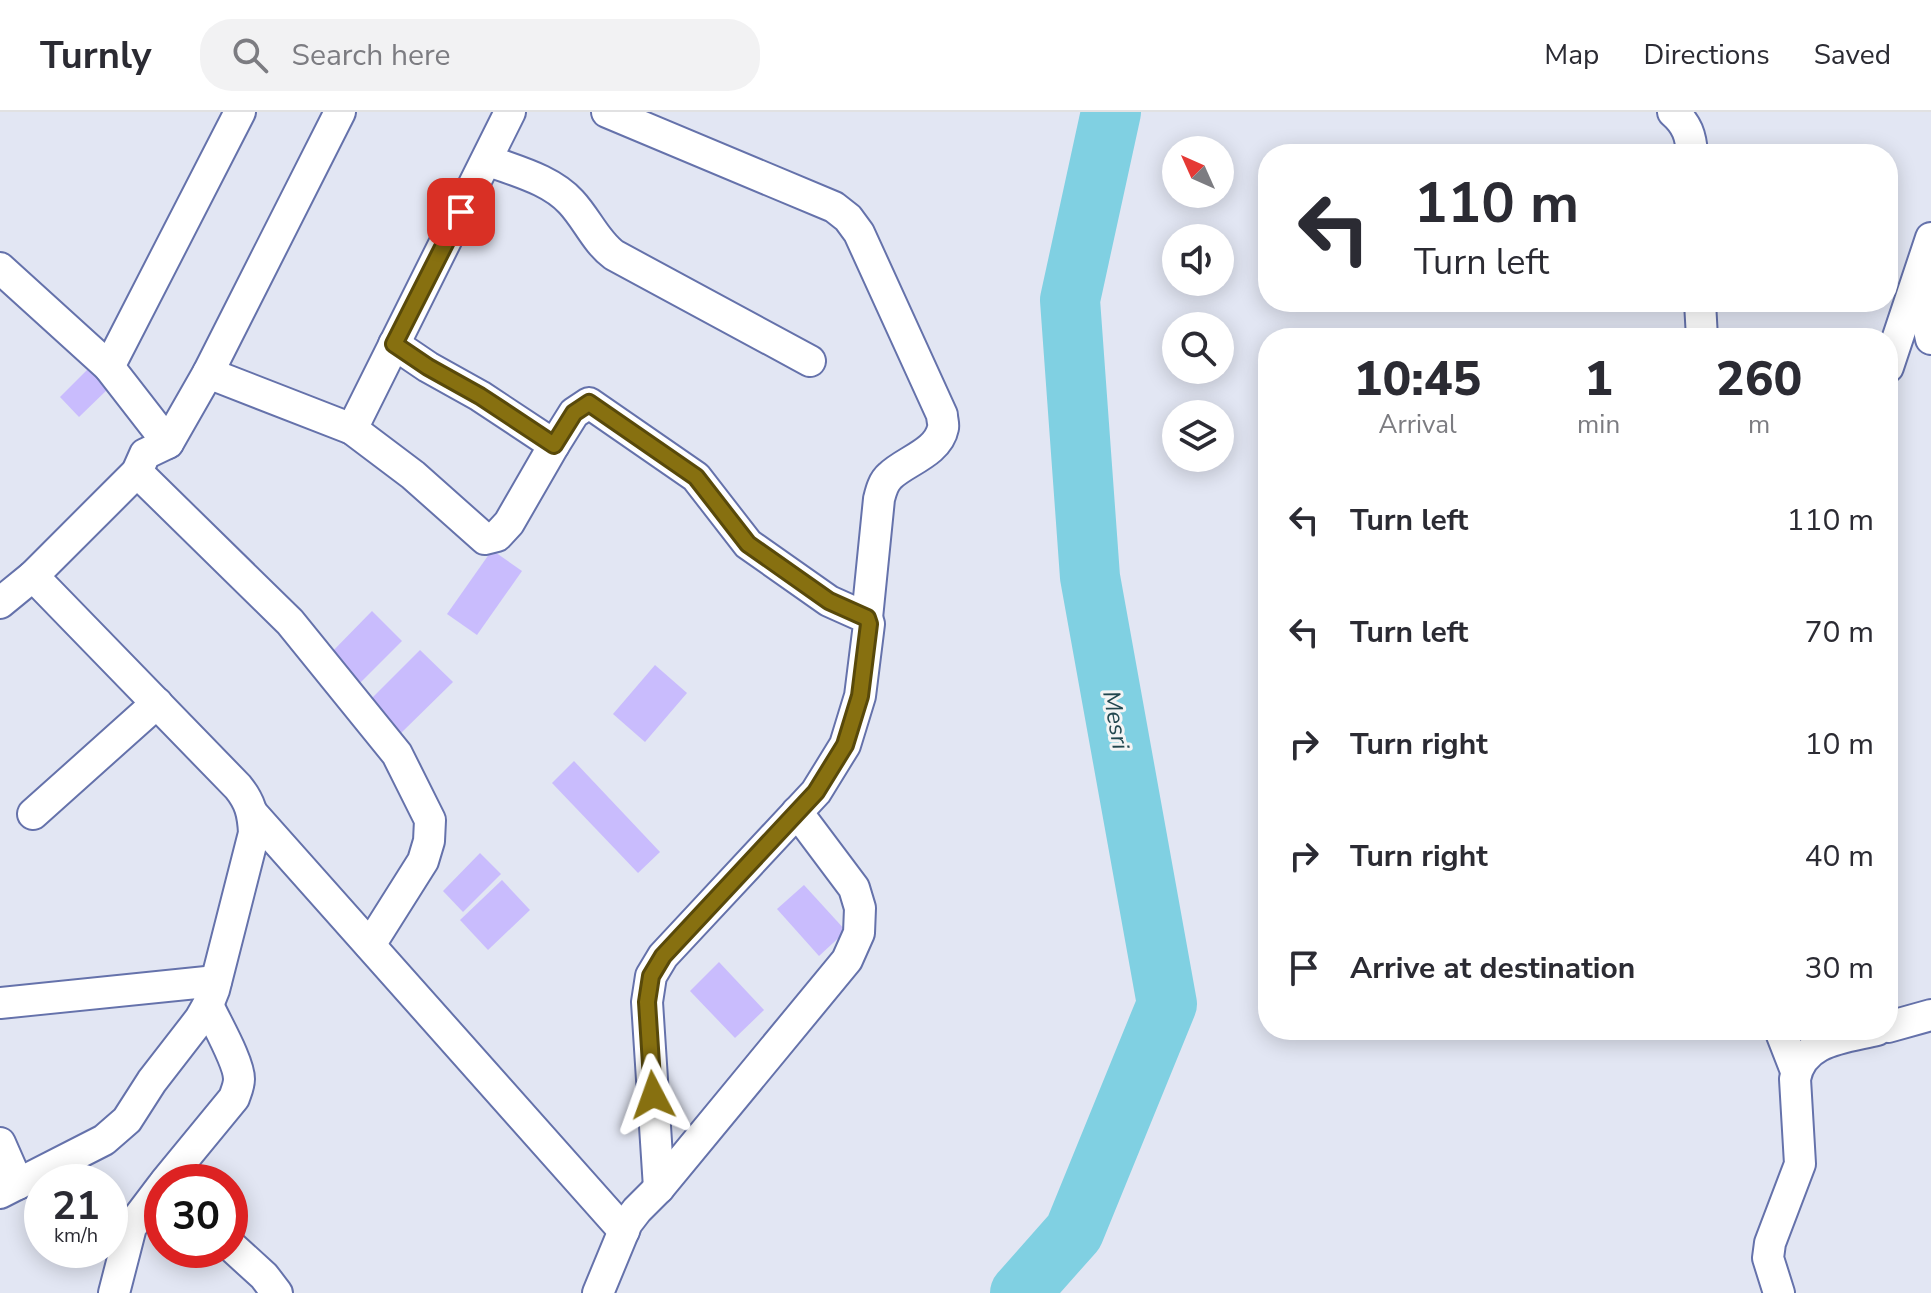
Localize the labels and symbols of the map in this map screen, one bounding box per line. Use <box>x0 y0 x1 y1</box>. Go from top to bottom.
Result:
north arrow <box>1162 136 1234 208</box>
pin <box>427 178 495 246</box>
water label: Mesri <box>1095 688 1137 752</box>
position arrow <box>611 1053 695 1137</box>
speed limit sign: 30 <box>144 1164 248 1268</box>

